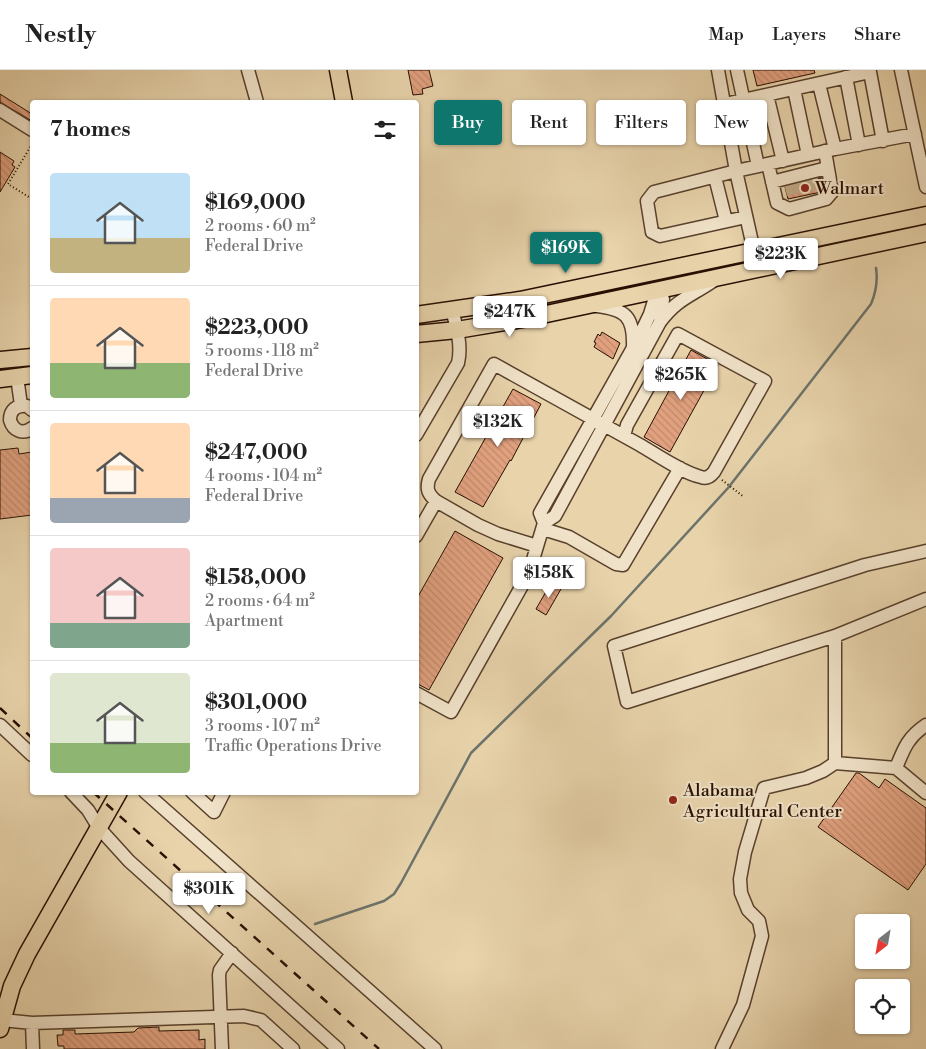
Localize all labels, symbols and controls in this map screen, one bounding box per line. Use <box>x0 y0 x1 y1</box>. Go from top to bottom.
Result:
text: Nestly <box>25 20 96 50</box>
text: Map <box>709 23 744 46</box>
text: Layers <box>772 23 826 46</box>
text: Share <box>854 23 901 46</box>
chip: Buy <box>434 100 502 145</box>
chip: Rent <box>512 100 586 145</box>
chip: Filters <box>596 100 686 145</box>
chip: New <box>696 100 767 145</box>
icon: filters <box>371 116 399 144</box>
text: 7 homes <box>50 117 131 143</box>
place label: Walmart <box>814 177 885 200</box>
marker: Walmart <box>799 182 811 194</box>
text: $169,000 <box>205 190 306 216</box>
icon: home <box>90 193 150 253</box>
text: 2 rooms · 60 m² <box>205 216 316 236</box>
pin: $169K <box>531 232 601 274</box>
text: Federal Drive <box>205 236 303 256</box>
text: $169K <box>541 238 591 258</box>
pin: $223K <box>746 238 816 280</box>
text: $223K <box>755 244 807 264</box>
pin: $247K <box>475 296 545 338</box>
text: $247K <box>484 302 536 322</box>
text: $223,000 <box>205 315 309 341</box>
icon: home <box>90 318 150 378</box>
text: 5 rooms · 118 m² <box>205 341 319 361</box>
pin: $265K <box>646 358 716 401</box>
text: Federal Drive <box>205 361 303 381</box>
text: $265K <box>655 365 707 385</box>
pin: $132K <box>463 406 533 448</box>
text: $132K <box>473 412 523 432</box>
text: $247,000 <box>205 440 308 466</box>
icon: home <box>90 443 150 503</box>
text: 4 rooms · 104 m² <box>205 466 322 486</box>
text: Federal Drive <box>205 486 303 506</box>
pin: $158K <box>514 556 584 599</box>
text: $158K <box>524 563 574 583</box>
text: $158,000 <box>205 565 306 591</box>
icon: home <box>90 568 150 628</box>
text: 2 rooms · 64 m² <box>205 591 315 611</box>
text: Apartment <box>205 611 284 631</box>
text: $301,000 <box>205 690 307 716</box>
icon: home <box>90 693 150 753</box>
text: 3 rooms · 107 m² <box>205 716 320 736</box>
text: Traffic Operations Drive <box>205 736 382 756</box>
place label: Alabama Agricultural Center <box>682 779 842 823</box>
marker: Alabama Agricultural Center <box>667 794 679 806</box>
pin: $301K <box>174 872 244 915</box>
text: $301K <box>184 879 234 899</box>
north arrow <box>855 914 910 969</box>
map controls <box>855 914 910 1034</box>
button: locate <box>855 979 910 1034</box>

